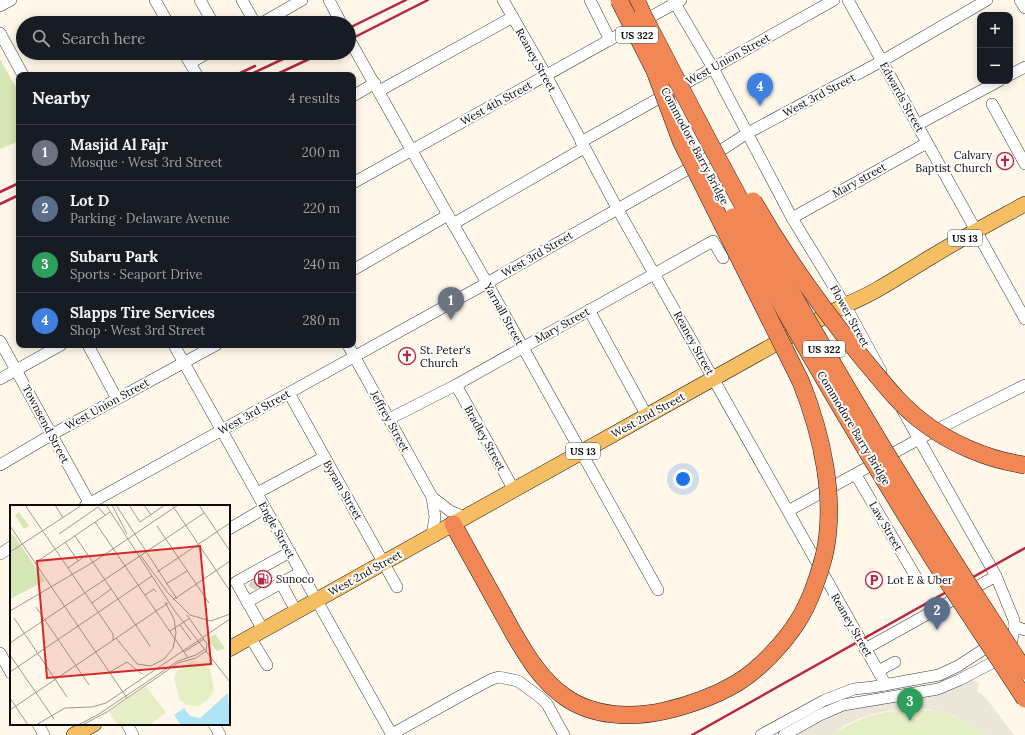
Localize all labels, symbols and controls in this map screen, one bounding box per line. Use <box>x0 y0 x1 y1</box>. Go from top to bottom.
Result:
map controls <box>977 12 1013 84</box>
button: + <box>977 12 1013 48</box>
search box <box>16 16 356 60</box>
street label: Reaney Street <box>513 26 560 95</box>
icon: search <box>30 27 52 49</box>
road number: US 322 <box>616 27 658 43</box>
text: Search here <box>62 29 145 48</box>
street label: West Union Street <box>684 30 773 88</box>
button: − <box>977 48 1013 84</box>
street label: Edwards Street <box>877 59 927 135</box>
street label: West 3rd Street <box>780 70 858 120</box>
pin: 4 <box>747 73 773 106</box>
street label: West 4th Street <box>458 77 535 128</box>
street label: Commodore Barry Bridge <box>658 85 732 207</box>
text: Nearby <box>32 87 90 109</box>
text: 4 results <box>289 90 340 107</box>
text: Masjid Al Fajr <box>70 135 168 154</box>
text: 1 <box>42 144 48 161</box>
text: 200 m <box>302 144 340 161</box>
place label: Calvary Baptist Church <box>915 148 992 175</box>
church icon: Calvary Baptist Church <box>995 151 1015 171</box>
text: Mosque · West 3rd Street <box>70 154 223 171</box>
street label: Mary street <box>830 159 889 201</box>
text: Lot D <box>70 191 109 210</box>
text: 2 <box>42 200 48 217</box>
text: 220 m <box>303 200 340 217</box>
text: Parking · Delaware Avenue <box>70 210 230 227</box>
street label: West 3rd Street <box>499 228 576 280</box>
road number: US 13 <box>948 230 982 246</box>
text: Subaru Park <box>70 247 158 266</box>
text: 3 <box>41 256 49 273</box>
text: 240 m <box>303 256 340 273</box>
text: Sports · Seaport Drive <box>70 266 203 283</box>
street label: Yarnall Street <box>481 279 527 348</box>
street label: Flower Street <box>827 283 873 350</box>
pin: 1 <box>438 287 464 320</box>
text: Slapps Tire Services <box>70 303 215 322</box>
street label: Mary Street <box>532 304 593 346</box>
street label: Reaney Street <box>671 309 718 378</box>
text: 4 <box>41 312 49 329</box>
text: 280 m <box>303 312 340 329</box>
text: Shop · West 3rd Street <box>70 322 205 339</box>
road number: US 322 <box>803 341 845 357</box>
place label: St. Peter's Church <box>420 343 471 370</box>
church icon: St. Peter's Church <box>397 346 417 366</box>
street label: Commodore Barry Bridge <box>814 368 894 488</box>
street label: West Union Street <box>63 375 152 433</box>
street label: Townsend Street <box>19 382 73 466</box>
street label: West 3rd Street <box>216 386 293 438</box>
street label: Jeffrey Street <box>367 387 413 455</box>
street label: West 2nd Street <box>609 389 688 441</box>
street label: Bradley Street <box>461 403 509 474</box>
road number: US 13 <box>566 443 600 459</box>
street label: Byram Street <box>320 458 366 523</box>
your location <box>673 469 693 489</box>
street label: Engle Street <box>256 499 299 562</box>
street label: Law Street <box>866 499 906 554</box>
inset map <box>10 505 230 725</box>
street label: West 2nd Street <box>326 547 405 599</box>
fuel station icon: Sunoco <box>253 569 273 589</box>
parking icon: Lot E & Uber <box>864 570 884 590</box>
place label: Sunoco <box>276 572 314 586</box>
place label: Lot E & Uber <box>887 573 953 587</box>
street label: Reaney Street <box>828 591 876 660</box>
pin: 2 <box>924 597 950 630</box>
pin: 3 <box>897 688 923 721</box>

